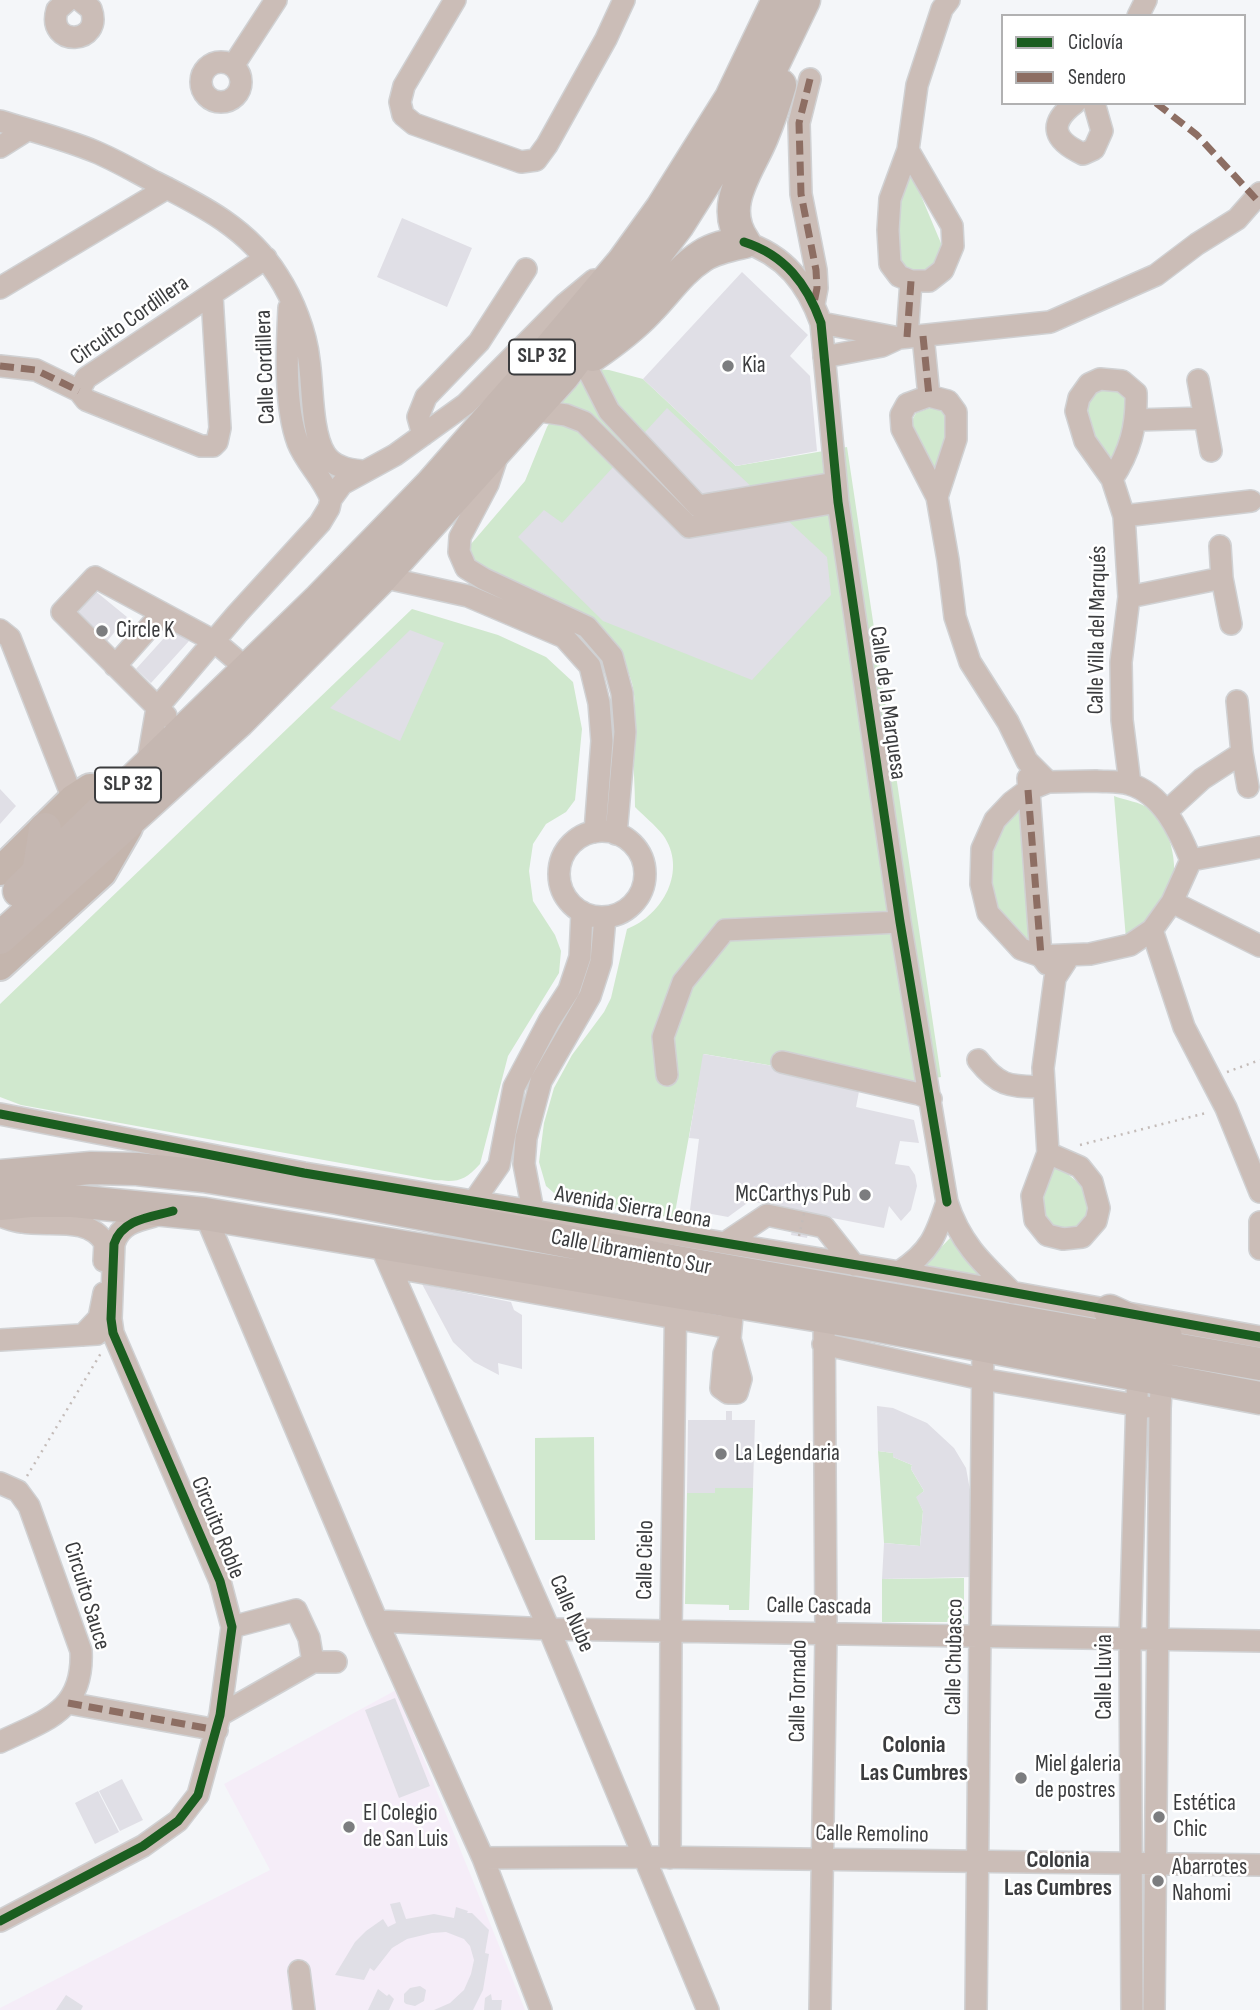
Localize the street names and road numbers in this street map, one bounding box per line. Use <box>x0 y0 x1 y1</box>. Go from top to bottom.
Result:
street label: Circuito Cordillera <box>65 270 195 372</box>
street label: Calle Cordillera <box>250 309 282 425</box>
road number: SLP 32 <box>509 340 575 374</box>
street label: Calle Villa del Marqués <box>1083 545 1113 715</box>
street label: Calle de la Marquesa <box>863 625 911 781</box>
road number: SLP 32 <box>95 768 161 802</box>
street label: Avenida Sierra Leona <box>553 1181 713 1235</box>
street label: Calle Libramiento Sur <box>548 1224 714 1282</box>
street label: Circuito Roble <box>184 1473 250 1583</box>
street label: Calle Cielo <box>632 1520 660 1600</box>
street label: Circuito Sauce <box>57 1539 115 1653</box>
street label: Calle Nube <box>542 1571 600 1657</box>
street label: Calle Cascada <box>766 1592 872 1622</box>
street label: Calle Chubasco <box>940 1598 970 1716</box>
street label: Calle Lluvia <box>1091 1634 1119 1720</box>
street label: Calle Tornado <box>784 1639 814 1743</box>
street label: Calle Remolino <box>815 1820 929 1850</box>

